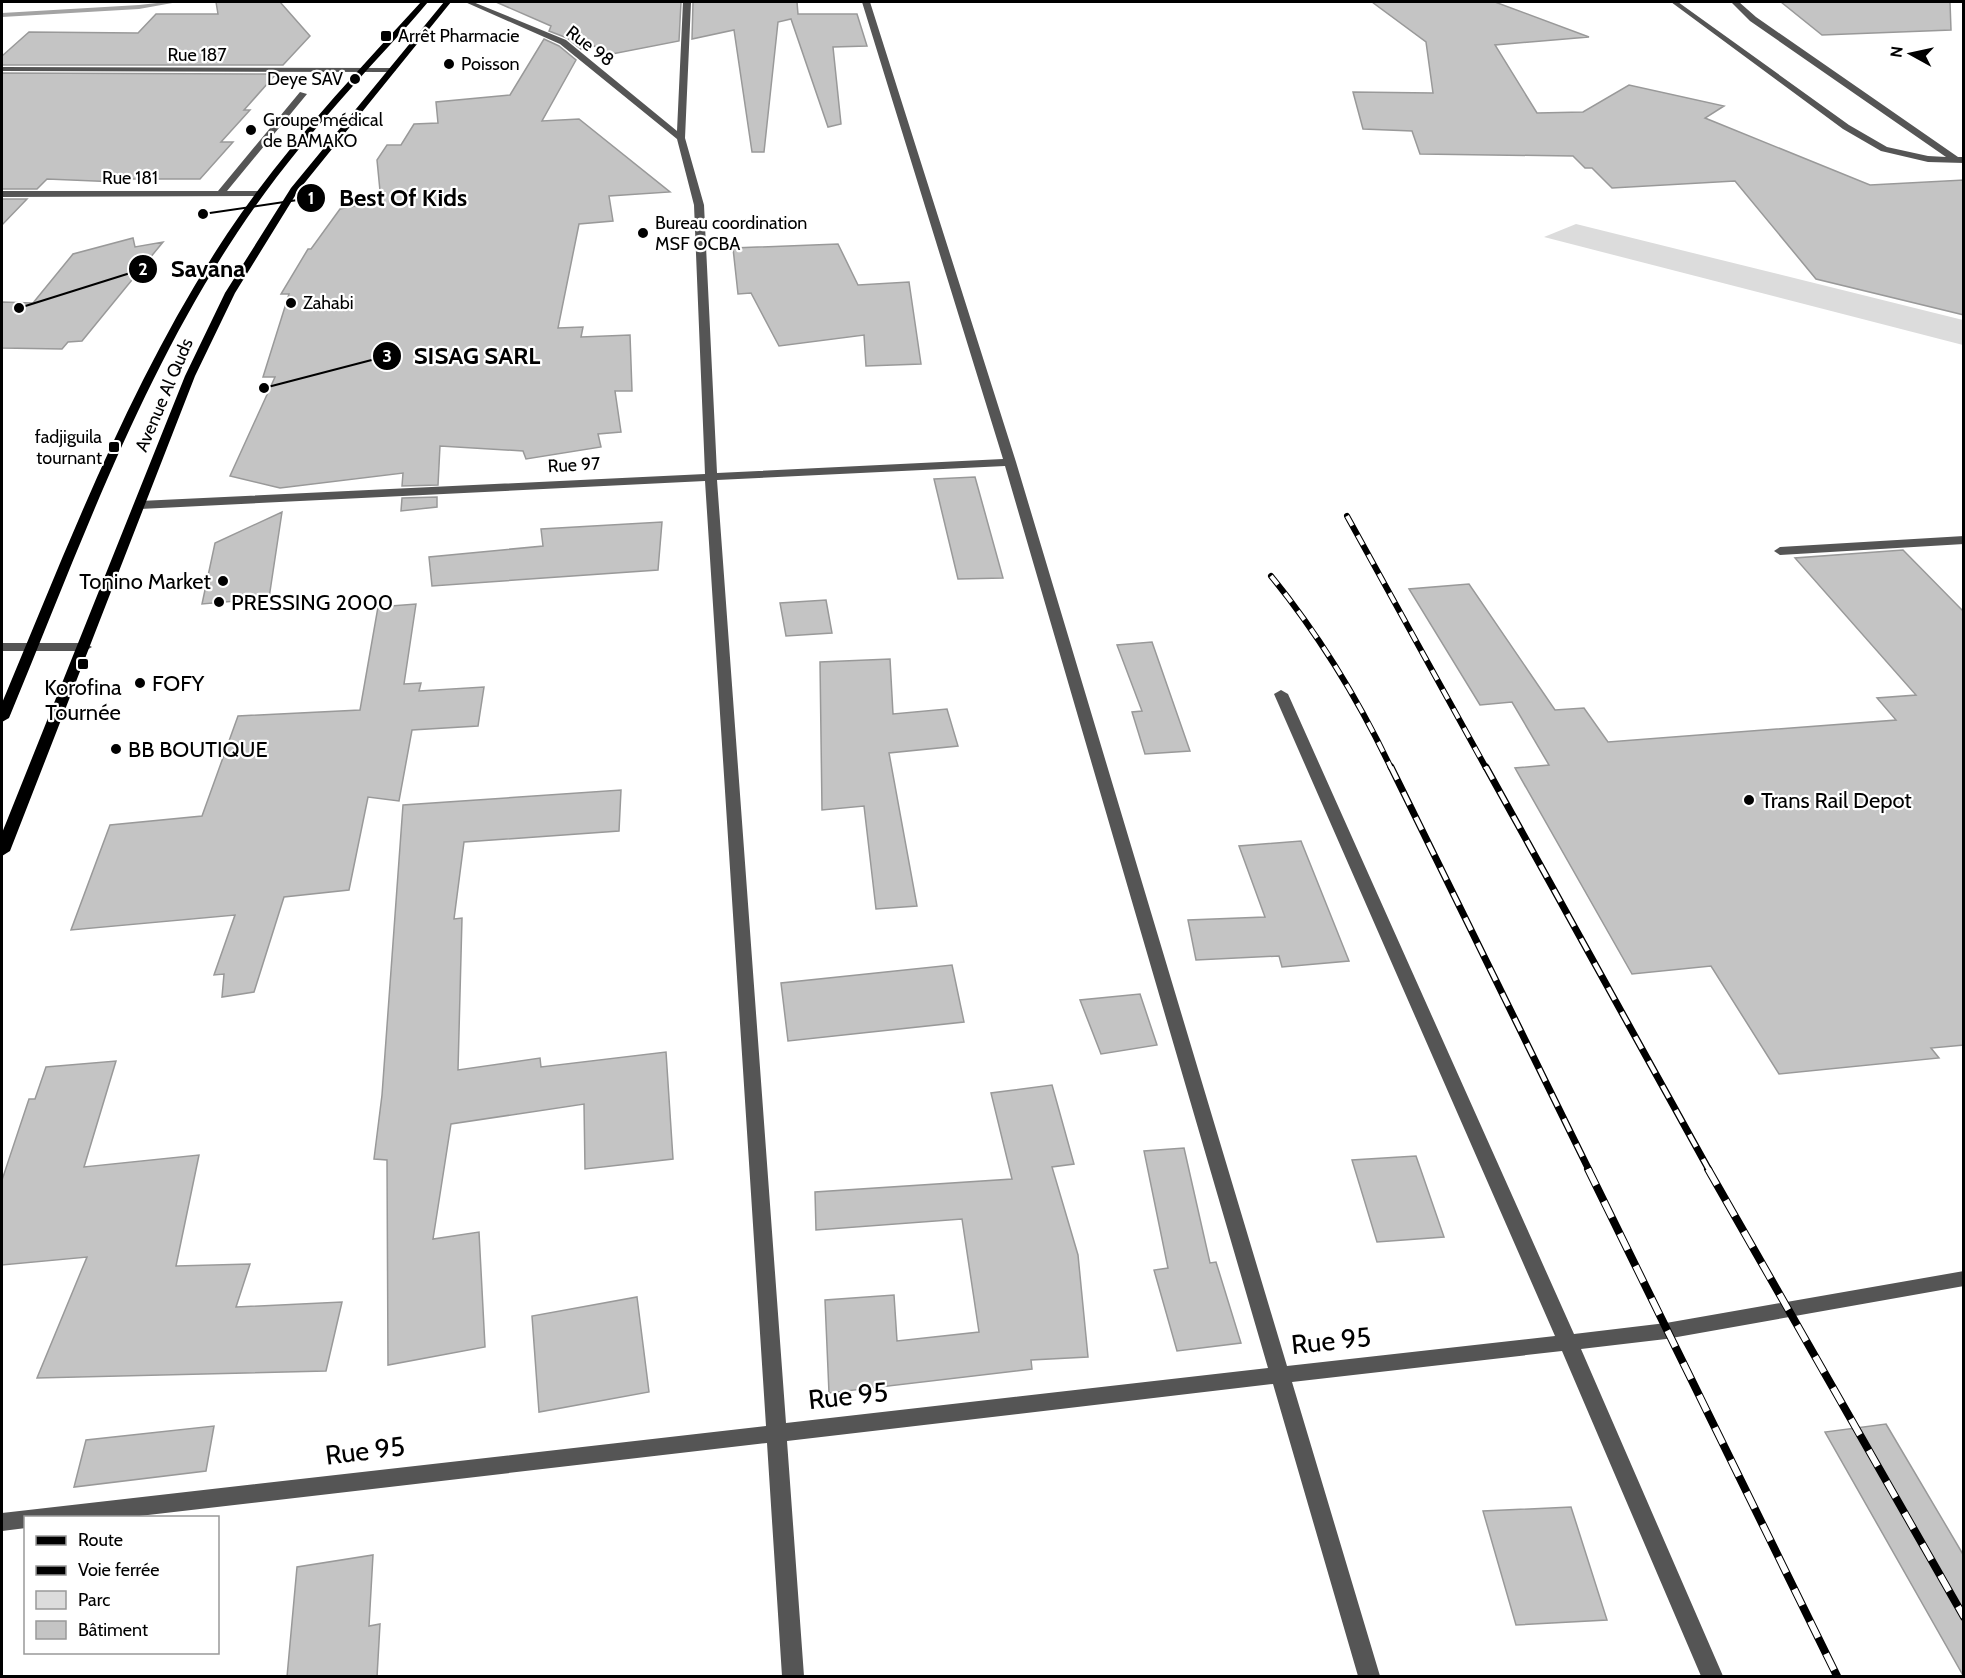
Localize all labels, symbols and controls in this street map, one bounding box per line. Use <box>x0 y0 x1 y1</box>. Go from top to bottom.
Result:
street label: Rue 98 <box>562 21 618 71</box>
north arrow <box>1881 24 1941 84</box>
place label: Arrêt Pharmacie <box>398 25 519 47</box>
marker: Arrêt Pharmacie <box>379 29 393 43</box>
street label: Rue 187 <box>167 44 227 66</box>
text: N <box>1886 45 1907 59</box>
place label: Poisson <box>461 53 520 75</box>
marker: Poisson <box>442 57 456 71</box>
place label: Deye SAV <box>267 68 343 90</box>
marker: Deye SAV <box>348 72 362 86</box>
place label: Groupe médical de BAMAKO <box>263 109 384 152</box>
marker: Groupe médical de BAMAKO <box>244 123 258 137</box>
street label: Rue 181 <box>102 167 158 189</box>
callout: Best Of Kids <box>296 177 479 219</box>
text: Best Of Kids <box>339 183 467 212</box>
text: 1 <box>308 187 314 209</box>
place label: Bureau coordination MSF OCBA <box>655 212 807 255</box>
marker: Bureau coordination MSF OCBA <box>636 226 650 240</box>
callout: Savana <box>128 248 257 290</box>
text: Savana <box>171 254 245 283</box>
text: 2 <box>138 258 148 280</box>
place label: Zahabi <box>303 292 354 314</box>
marker: Zahabi <box>284 296 298 310</box>
street label: Avenue Al Quds <box>130 335 198 455</box>
callout: SISAG SARL <box>372 335 552 377</box>
text: SISAG SARL <box>414 341 540 370</box>
text: 3 <box>382 345 392 367</box>
place label: fadjiguila tournant <box>35 426 102 469</box>
marker: fadjiguila tournant <box>107 440 121 454</box>
street label: Rue 97 <box>547 453 601 477</box>
place label: Tonino Market <box>79 568 212 595</box>
marker: Tonino Market <box>216 574 230 588</box>
place label: PRESSING 2000 <box>231 589 393 616</box>
marker: PRESSING 2000 <box>212 595 226 609</box>
marker: Korofina Tournée <box>76 657 90 671</box>
place label: FOFY <box>152 670 205 697</box>
place label: Korofina Tournée <box>44 674 122 726</box>
marker: FOFY <box>133 676 147 690</box>
place label: BB BOUTIQUE <box>128 736 268 763</box>
marker: BB BOUTIQUE <box>109 742 123 756</box>
place label: Trans Rail Depot <box>1761 787 1912 814</box>
marker: Trans Rail Depot <box>1742 793 1756 807</box>
street label: Rue 95 <box>1289 1320 1372 1361</box>
street label: Rue 95 <box>806 1375 889 1416</box>
street label: Rue 95 <box>323 1429 407 1472</box>
legend <box>24 1516 219 1654</box>
text: Route <box>78 1529 123 1551</box>
text: Voie ferrée <box>78 1559 159 1581</box>
text: Parc <box>78 1589 110 1611</box>
text: Bâtiment <box>78 1619 148 1641</box>

